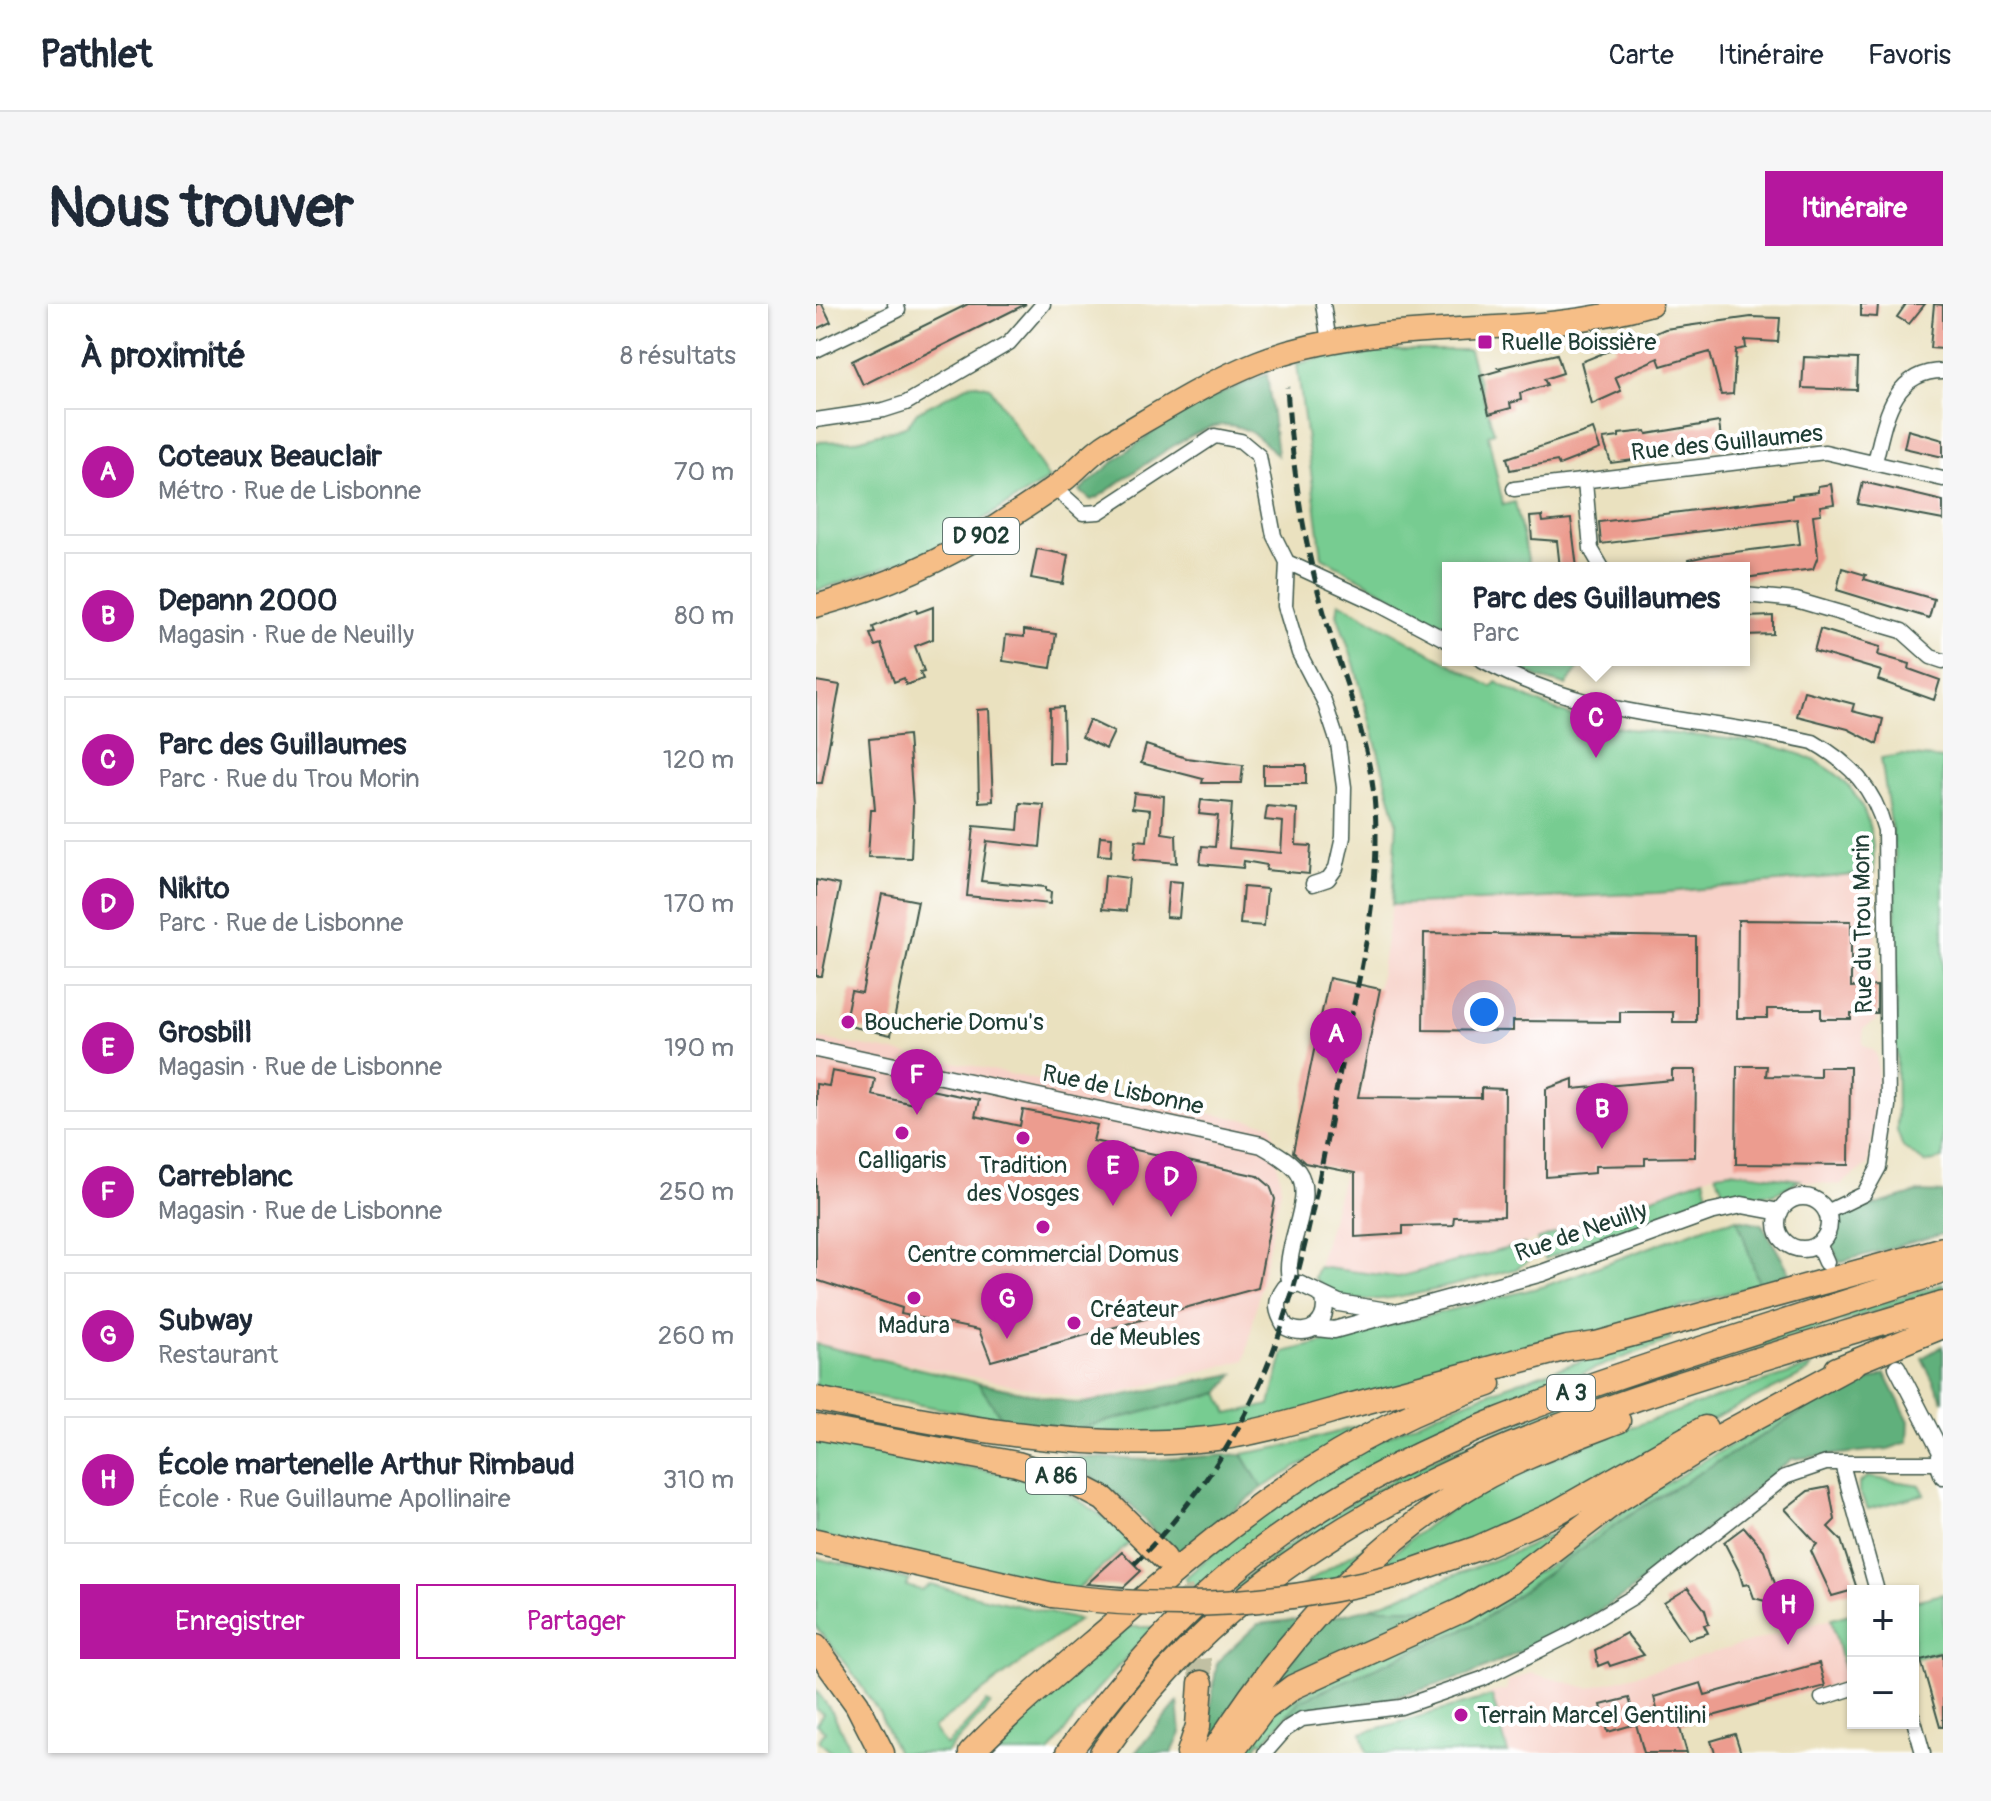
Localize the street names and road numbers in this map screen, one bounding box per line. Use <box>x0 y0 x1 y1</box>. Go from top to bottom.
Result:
street label: Rue des Guillaumes <box>1630 418 1824 467</box>
road number: D 902 <box>943 518 1019 554</box>
street label: Rue du Trou Morin <box>1847 834 1879 1014</box>
street label: Rue de Lisbonne <box>1040 1059 1206 1121</box>
street label: Rue de Neuilly <box>1511 1196 1651 1268</box>
road number: A 3 <box>1547 1375 1595 1411</box>
road number: A 86 <box>1026 1458 1086 1494</box>

